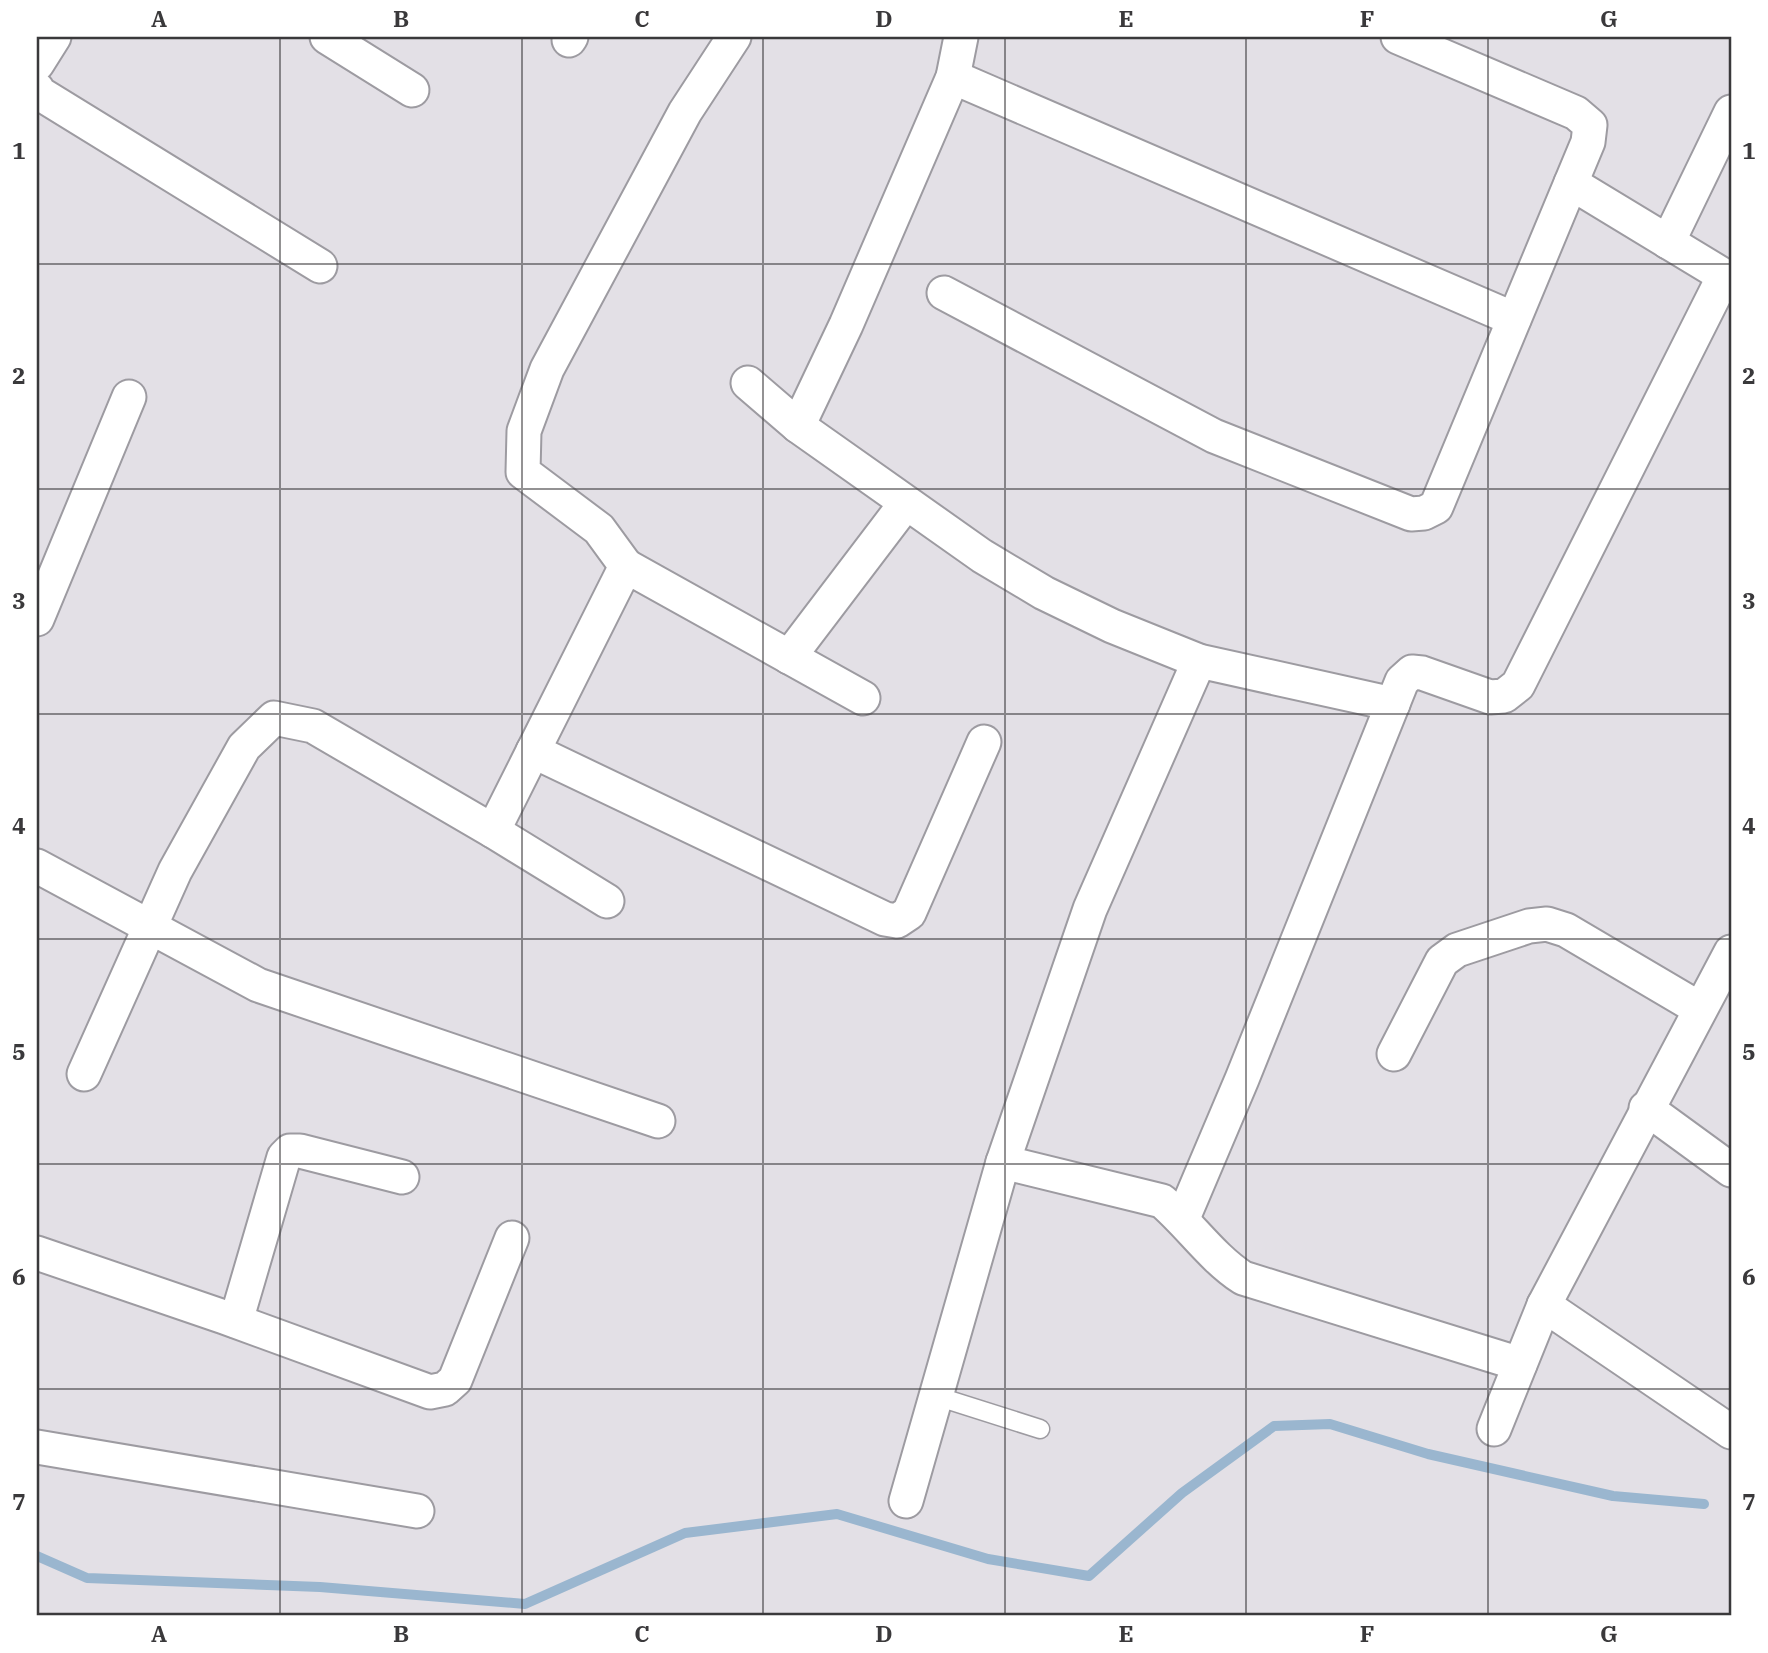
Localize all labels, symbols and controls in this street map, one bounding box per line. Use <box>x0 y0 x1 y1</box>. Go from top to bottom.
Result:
text: A <box>151 3 167 33</box>
text: B <box>393 3 409 33</box>
text: C <box>634 3 650 33</box>
text: D <box>875 3 893 33</box>
text: E <box>1118 3 1134 33</box>
text: F <box>1360 3 1374 33</box>
text: G <box>1600 3 1618 33</box>
text: 1 <box>12 135 26 165</box>
text: 1 <box>1742 135 1756 165</box>
text: 2 <box>12 360 26 390</box>
text: 2 <box>1742 360 1756 390</box>
text: 3 <box>12 585 26 615</box>
text: 3 <box>1742 585 1756 615</box>
text: 4 <box>12 810 26 840</box>
text: 4 <box>1742 810 1756 840</box>
text: 5 <box>12 1036 26 1066</box>
text: 5 <box>1742 1036 1756 1066</box>
text: 6 <box>12 1261 26 1291</box>
text: 6 <box>1742 1261 1756 1291</box>
text: 7 <box>12 1486 26 1516</box>
text: 7 <box>1742 1486 1756 1516</box>
text: A <box>151 1618 167 1648</box>
text: B <box>393 1618 409 1648</box>
text: C <box>634 1618 650 1648</box>
text: D <box>875 1618 893 1648</box>
text: E <box>1118 1618 1134 1648</box>
text: F <box>1360 1618 1374 1648</box>
text: G <box>1600 1618 1618 1648</box>

